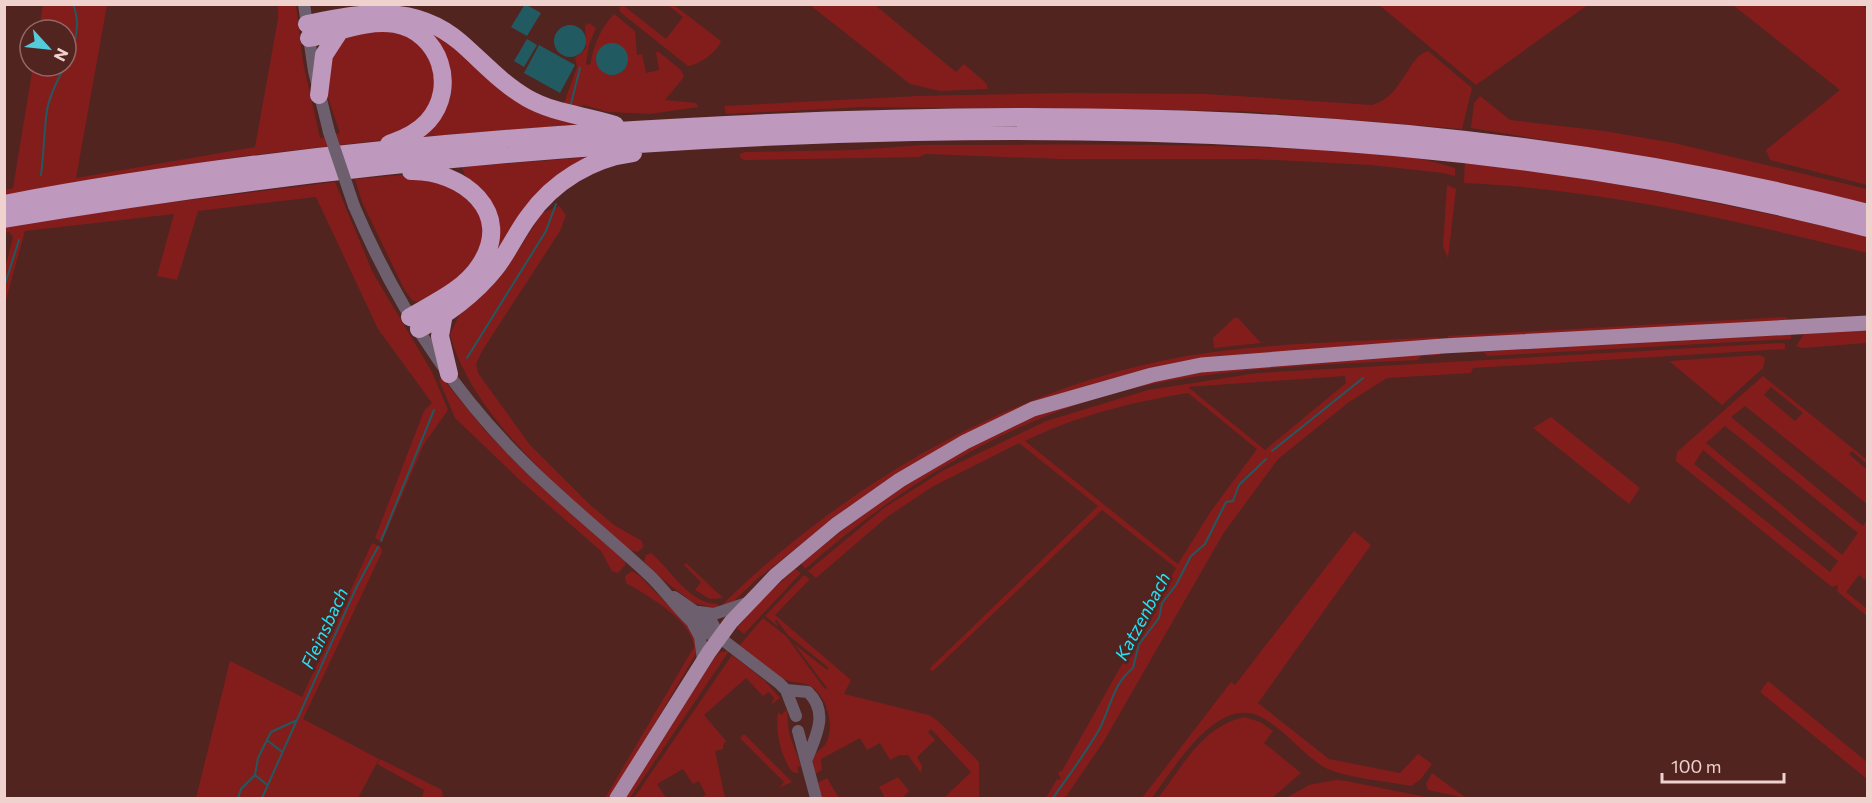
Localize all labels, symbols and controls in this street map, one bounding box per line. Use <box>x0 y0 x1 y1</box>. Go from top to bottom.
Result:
north arrow <box>18 18 78 78</box>
text: N <box>51 45 73 65</box>
water label: Katzenbach <box>1110 568 1174 664</box>
water label: Fleinsbach <box>296 584 352 672</box>
scale bar <box>1662 746 1784 784</box>
text: 100 m <box>1671 755 1721 777</box>

